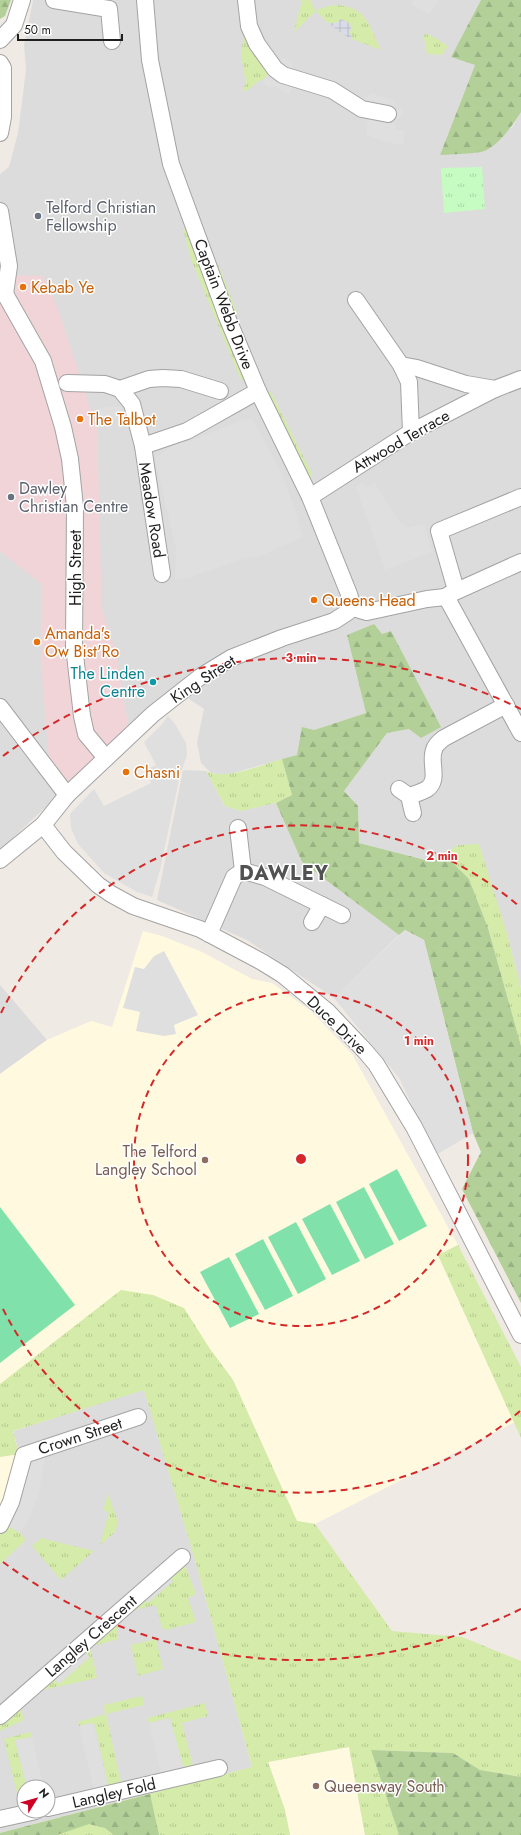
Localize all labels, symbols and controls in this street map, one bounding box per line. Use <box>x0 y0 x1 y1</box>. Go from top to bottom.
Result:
scale bar <box>18 16 122 42</box>
text: 50 m <box>24 21 51 39</box>
place label: Telford Christian Fellowship <box>46 196 156 237</box>
marker: Telford Christian Fellowship <box>33 211 43 221</box>
street label: Captain Webb Drive <box>189 235 259 373</box>
place label: Kebab Ye <box>31 276 94 299</box>
marker: Kebab Ye <box>18 282 28 292</box>
street label: Attwood Terrace <box>348 404 454 478</box>
place label: The Talbot <box>88 408 156 431</box>
marker: The Talbot <box>75 414 85 424</box>
street label: Meadow Road <box>133 460 171 560</box>
place label: Dawley Christian Centre <box>19 477 128 518</box>
marker: Dawley Christian Centre <box>6 492 16 502</box>
street label: High Street <box>64 530 87 606</box>
place label: Queens Head <box>322 589 416 612</box>
marker: Queens Head <box>309 595 319 605</box>
place label: Amanda's Ow Bist'Ro <box>45 622 119 663</box>
marker: Amanda's Ow Bist'Ro <box>32 637 42 647</box>
street label: King Street <box>166 649 240 709</box>
text: 3 min <box>285 649 317 667</box>
place label: The Linden Centre <box>71 662 145 703</box>
marker: The Linden Centre <box>148 677 158 687</box>
place label: Chasni <box>134 761 180 784</box>
marker: Chasni <box>121 767 131 777</box>
text: 2 min <box>426 847 458 865</box>
district label: DAWLEY <box>239 859 329 888</box>
street label: Duce Drive <box>302 990 372 1060</box>
text: 1 min <box>404 1032 434 1050</box>
place label: The Telford Langley School <box>95 1140 197 1181</box>
centre of rings <box>294 1152 308 1166</box>
marker: The Telford Langley School <box>200 1155 210 1165</box>
street label: Crown Street <box>35 1412 125 1460</box>
street label: Langley Crescent <box>40 1590 142 1682</box>
street label: Langley Fold <box>70 1772 158 1814</box>
place label: Queensway South <box>324 1775 445 1798</box>
north arrow <box>16 1779 56 1819</box>
marker: Queensway South <box>311 1781 321 1791</box>
text: N <box>35 1785 53 1801</box>

